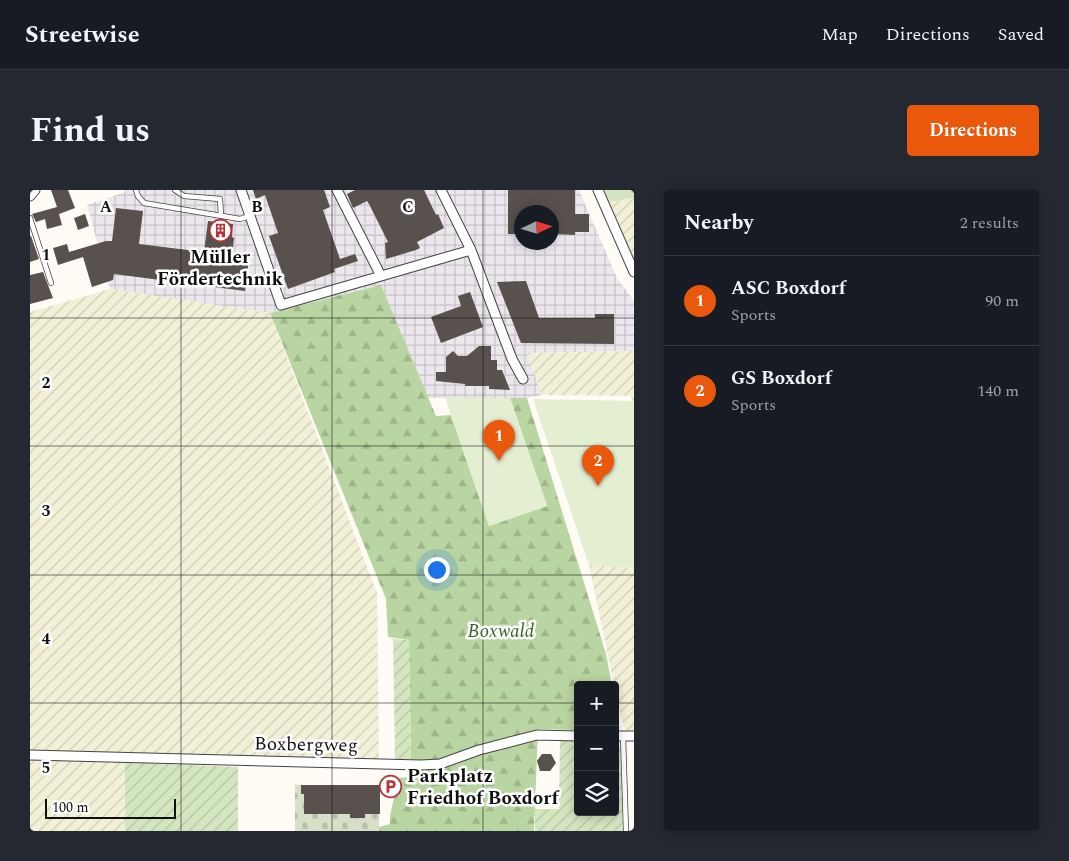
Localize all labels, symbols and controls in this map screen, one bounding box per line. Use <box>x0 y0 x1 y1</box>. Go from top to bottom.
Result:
text: Streetwise <box>25 17 140 53</box>
text: Map <box>822 21 858 48</box>
text: Directions <box>886 21 970 48</box>
text: Saved <box>998 21 1044 48</box>
text: Find us <box>30 104 150 157</box>
button: Directions <box>907 105 1039 156</box>
text: A <box>100 195 113 219</box>
text: B <box>251 195 263 219</box>
text: C <box>402 195 414 219</box>
north arrow <box>514 205 559 250</box>
text: Nearby <box>684 207 754 239</box>
text: 2 results <box>960 211 1019 235</box>
building icon: Müller Fördertechnik <box>208 219 232 243</box>
text: 1 <box>42 243 50 267</box>
place label: Müller Fördertechnik <box>157 243 283 294</box>
text: ASC Boxdorf <box>731 274 846 303</box>
text: 1 <box>696 289 704 313</box>
text: 90 m <box>985 289 1019 313</box>
text: Sports <box>731 303 776 327</box>
text: GS Boxdorf <box>731 364 832 393</box>
text: 2 <box>42 371 51 395</box>
text: 2 <box>696 379 704 403</box>
text: 140 m <box>977 379 1019 403</box>
text: Sports <box>731 393 776 417</box>
pin: 1 <box>483 420 515 461</box>
pin: 2 <box>582 445 614 486</box>
text: 3 <box>42 499 51 523</box>
your location <box>424 557 450 583</box>
park label: Boxwald <box>468 617 535 646</box>
text: 4 <box>42 627 51 651</box>
map controls <box>574 681 619 816</box>
button: + <box>574 681 619 726</box>
button: − <box>574 726 619 771</box>
street label: Boxbergweg <box>254 730 358 760</box>
text: 5 <box>42 756 50 780</box>
place label: Parkplatz Friedhof Boxdorf <box>407 762 559 813</box>
button: layers <box>574 771 619 816</box>
parking icon: Parkplatz Friedhof Boxdorf <box>379 775 403 799</box>
scale bar <box>45 796 176 819</box>
text: 100 m <box>52 797 89 818</box>

